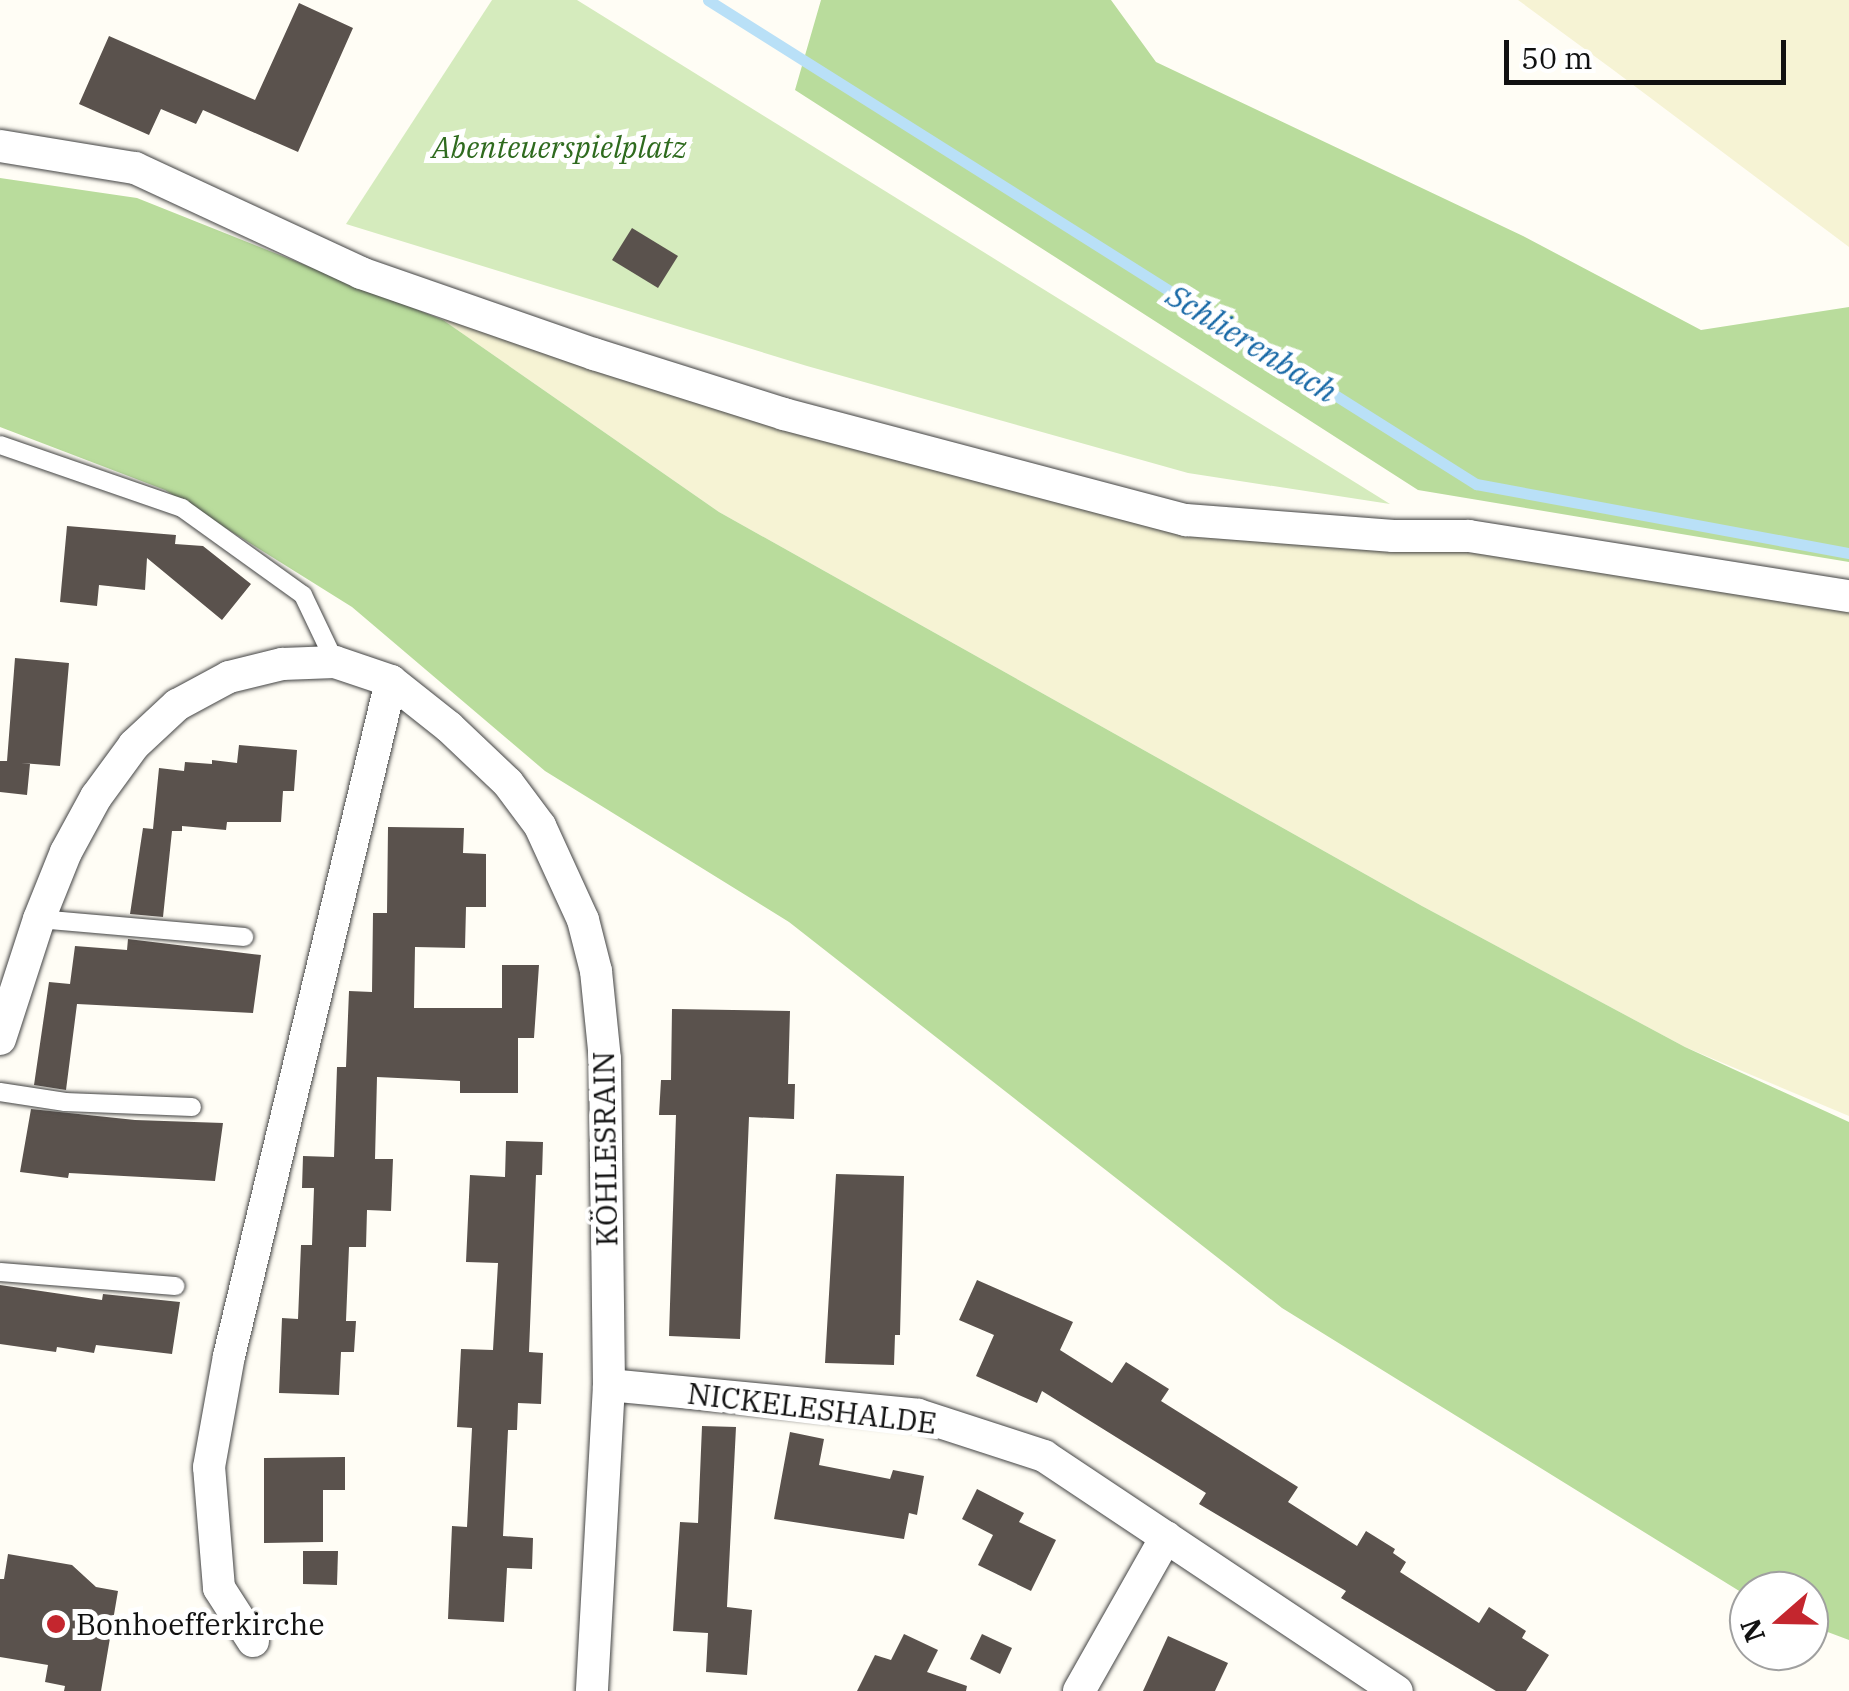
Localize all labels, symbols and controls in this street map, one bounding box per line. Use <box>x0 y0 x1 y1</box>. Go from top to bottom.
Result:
scale bar <box>1509 20 1792 82</box>
text: 50 m <box>1521 38 1593 77</box>
park label: Abenteuerspielplatz <box>432 129 686 165</box>
water label: Schlierenbach <box>1160 276 1344 410</box>
street label: KÖHLESRAIN <box>585 1051 625 1247</box>
street label: NICKELESHALDE <box>685 1375 939 1441</box>
north arrow <box>1729 1571 1829 1671</box>
place label: Bonhoefferkirche <box>76 1606 324 1642</box>
marker: Bonhoefferkirche <box>45 1613 67 1635</box>
text: N <box>1731 1614 1773 1647</box>

